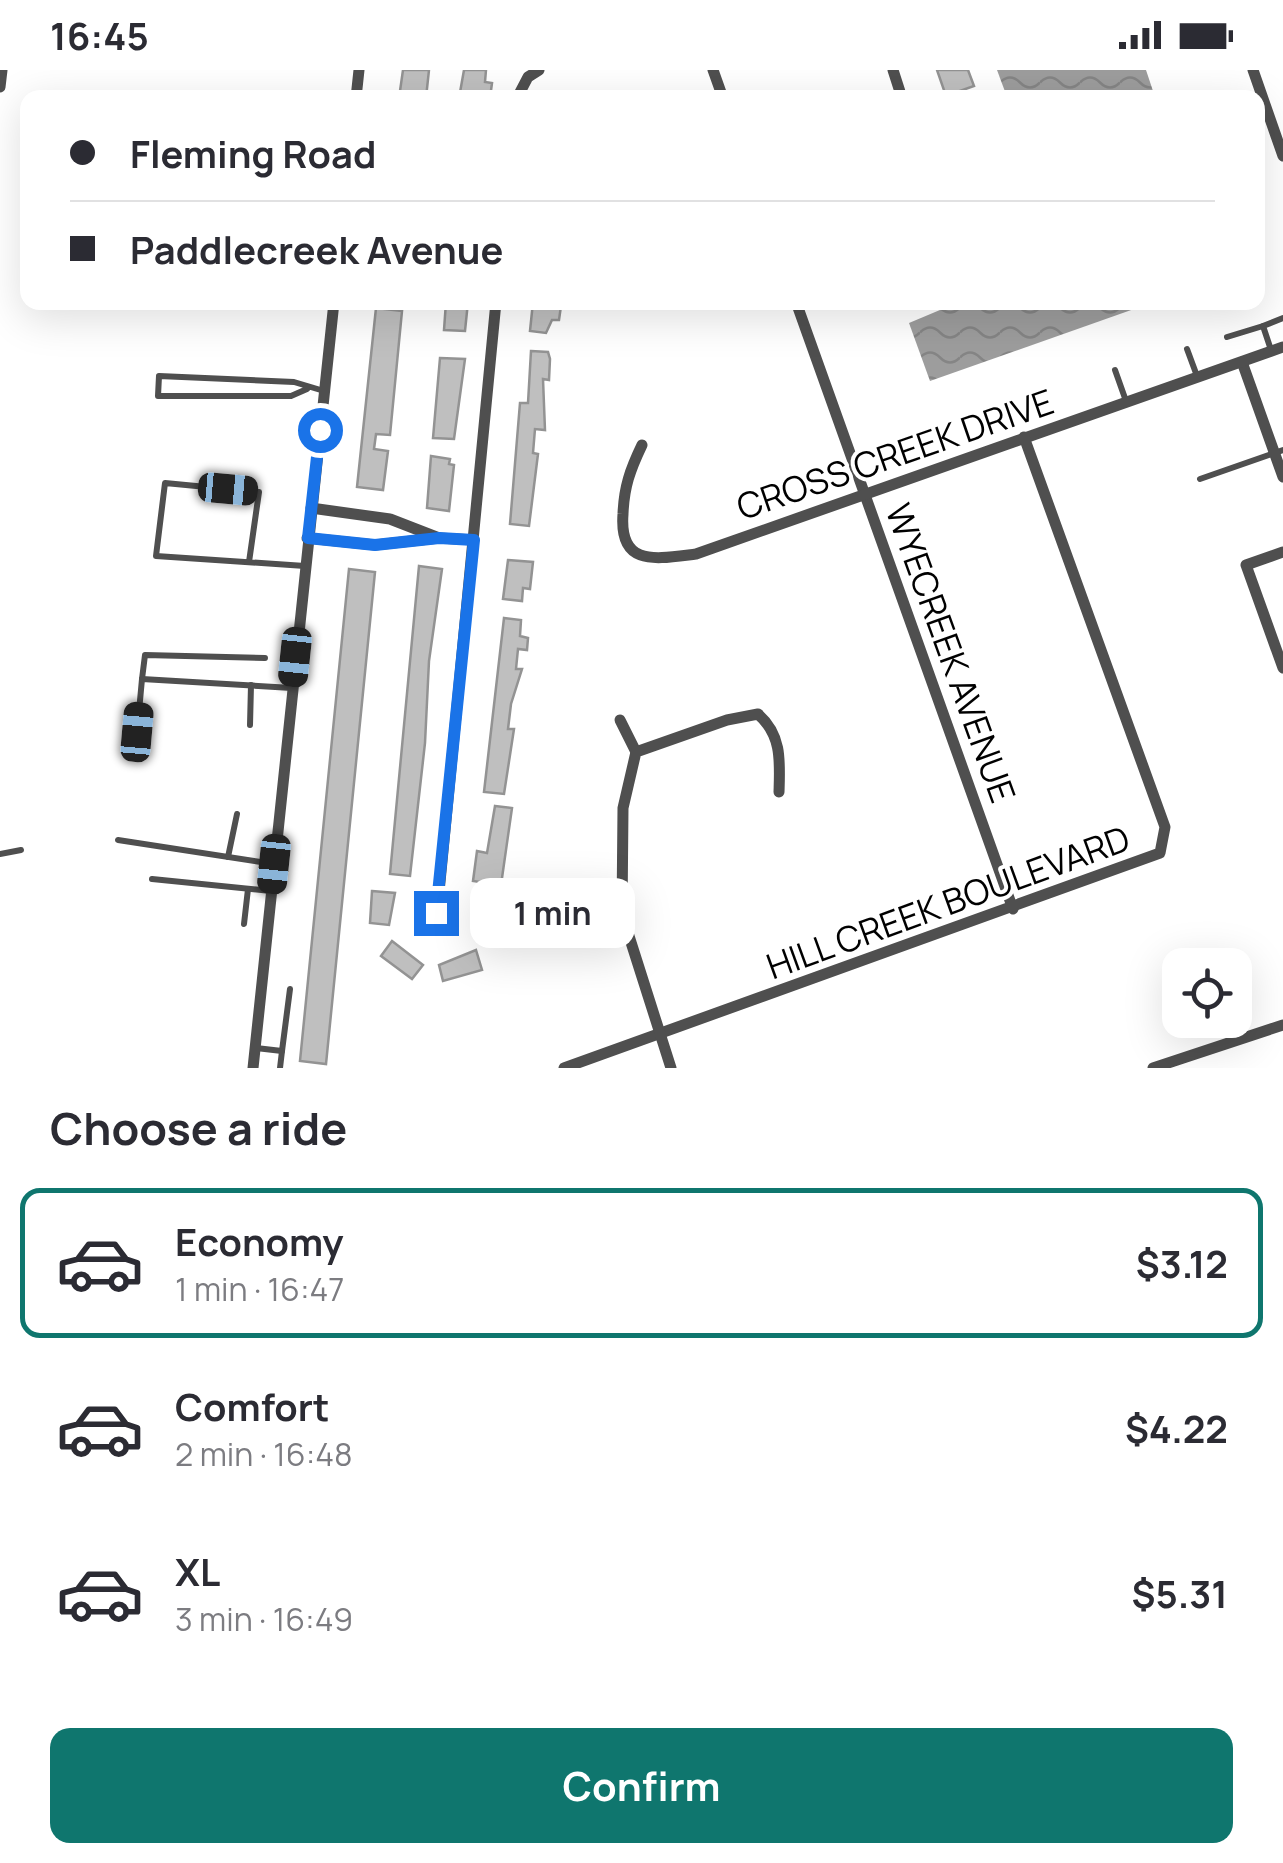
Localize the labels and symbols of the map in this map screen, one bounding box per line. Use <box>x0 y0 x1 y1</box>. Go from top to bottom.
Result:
street label: CROSS CREEK DRIVE <box>730 377 1060 531</box>
route start <box>298 408 343 453</box>
car <box>197 471 259 507</box>
street label: WYECREEK AVENUE <box>875 497 1027 809</box>
car <box>277 626 313 688</box>
car <box>119 701 155 763</box>
street label: HILL CREEK BOULEVARD <box>760 814 1136 990</box>
car <box>256 833 292 895</box>
callout: 1 min <box>471 878 636 948</box>
route end <box>414 891 459 936</box>

